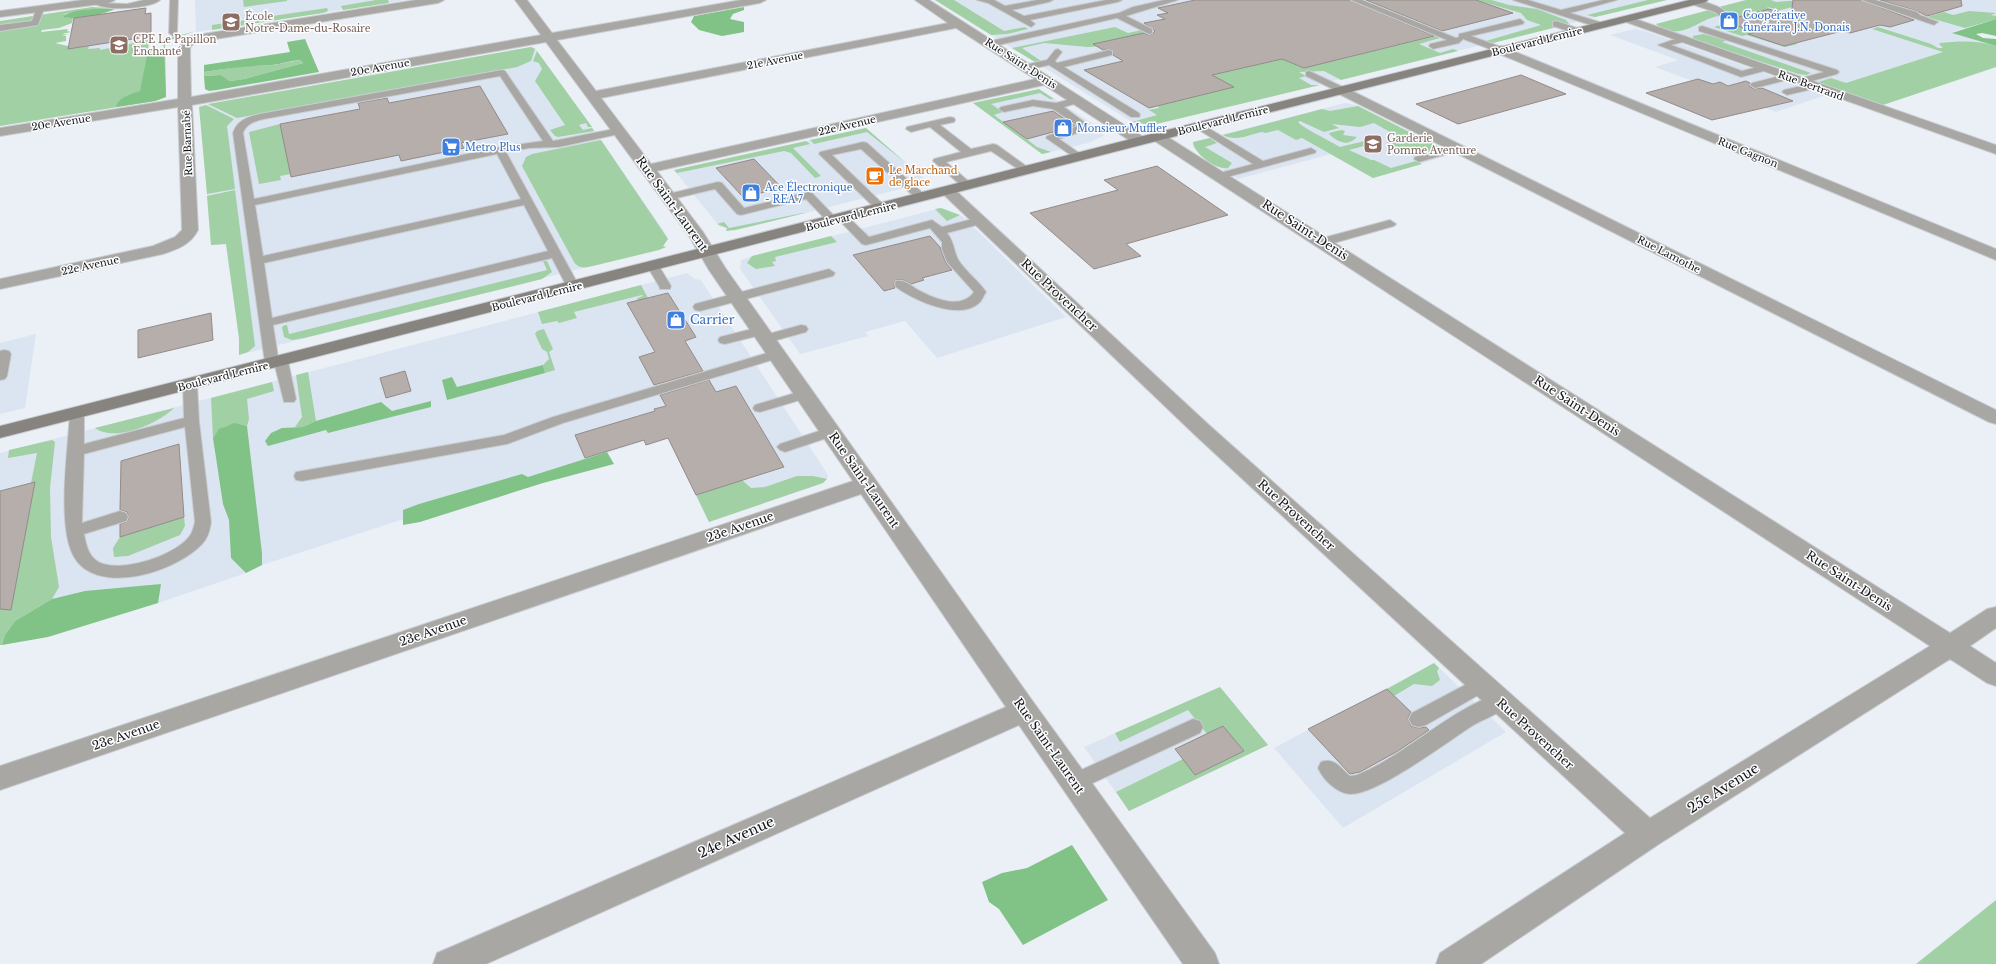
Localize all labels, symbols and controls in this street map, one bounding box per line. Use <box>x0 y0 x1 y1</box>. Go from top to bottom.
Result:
place label: École Notre-Dame-du-Rosaire <box>245 9 371 35</box>
place label: Coopérative funéraire J.N. Donais <box>1743 9 1850 34</box>
shop icon: Coopérative funéraire J.N. Donais <box>1718 10 1740 32</box>
school or university icon: École Notre-Dame-du-Rosaire <box>220 11 242 33</box>
street label: Boulevard Lemire <box>1490 24 1584 59</box>
place label: CPE Le Papillon Enchanté <box>133 33 216 58</box>
school or university icon: CPE Le Papillon Enchanté <box>108 34 130 56</box>
street label: Rue Saint-Denis <box>982 35 1060 92</box>
street label: 21e Avenue <box>746 49 805 72</box>
street label: 20e Avenue <box>350 56 411 79</box>
street label: Rue Bertrand <box>1776 68 1846 103</box>
street label: Boulevard Lemire <box>1176 103 1270 138</box>
street label: Rue Barnabé <box>180 110 195 176</box>
street label: 20e Avenue <box>31 111 92 134</box>
street label: 22e Avenue <box>817 113 877 138</box>
shop icon: Monsieur Muffler <box>1052 117 1074 139</box>
place label: Monsieur Muffler <box>1077 122 1167 135</box>
place label: Garderie Pomme Aventure <box>1387 132 1477 157</box>
school or university icon: Garderie Pomme Aventure <box>1362 133 1384 155</box>
street label: Rue Gagnon <box>1716 134 1780 170</box>
supermarket icon: Metro Plus <box>440 136 462 158</box>
place label: Metro Plus <box>465 141 521 154</box>
street label: Rue Saint-Laurent <box>633 153 712 254</box>
place label: Le Marchand de glace <box>889 164 958 189</box>
cafe icon: Le Marchand de glace <box>864 165 886 187</box>
place label: Ace Électronique - REA 7 <box>764 180 853 206</box>
shop icon: Ace Électronique - REA 7 <box>740 182 762 204</box>
street label: Rue Saint-Denis <box>1259 196 1351 263</box>
street label: Boulevard Lemire <box>804 199 898 234</box>
street label: Rue Lamothe <box>1635 233 1703 276</box>
street label: 22e Avenue <box>60 253 120 278</box>
street label: Rue Provencher <box>1018 255 1101 334</box>
street label: Boulevard Lemire <box>490 279 584 314</box>
shop icon: Carrier <box>665 309 687 331</box>
place label: Carrier <box>690 312 735 327</box>
street label: Boulevard Lemire <box>176 359 270 394</box>
street label: Rue Saint-Denis <box>1531 372 1623 439</box>
street label: Rue Saint-Laurent <box>826 429 903 531</box>
street label: Rue Provencher <box>1255 476 1338 553</box>
street label: 23e Avenue <box>704 508 776 545</box>
street label: Rue Saint-Denis <box>1803 547 1895 614</box>
street label: 23e Avenue <box>397 612 469 649</box>
street label: Rue Saint-Laurent <box>1011 695 1088 797</box>
street label: Rue Provencher <box>1494 695 1577 772</box>
street label: 23e Avenue <box>90 716 162 753</box>
street label: 25e Avenue <box>1684 759 1762 817</box>
street label: 24e Avenue <box>695 812 777 862</box>

